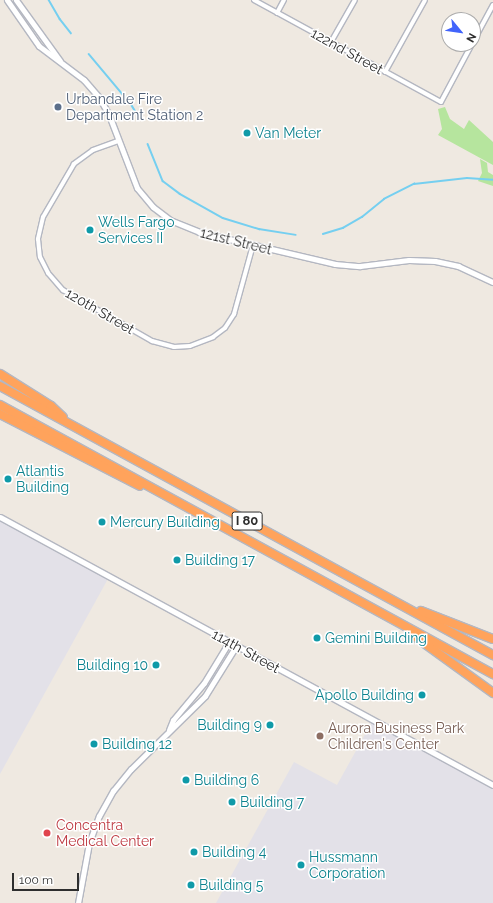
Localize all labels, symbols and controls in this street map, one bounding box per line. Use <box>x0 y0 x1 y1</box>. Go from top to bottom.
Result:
north arrow <box>441 12 481 52</box>
street label: 122nd Street <box>308 24 386 78</box>
text: N <box>463 31 479 44</box>
place label: Urbandale Fire Department Station 2 <box>66 91 203 124</box>
marker: Urbandale Fire Department Station 2 <box>53 102 63 112</box>
place label: Van Meter <box>255 125 321 141</box>
marker: Van Meter <box>242 128 252 138</box>
place label: Wells Fargo Services II <box>98 214 175 246</box>
street label: 121st Street <box>198 224 274 258</box>
marker: Wells Fargo Services II <box>85 225 95 235</box>
street label: 120th Street <box>62 284 138 338</box>
place label: Atlantis Building <box>16 463 69 496</box>
marker: Atlantis Building <box>3 474 13 484</box>
road number: I 80 <box>231 510 263 532</box>
place label: Mercury Building <box>110 514 220 530</box>
marker: Mercury Building <box>97 517 107 527</box>
place label: Building 17 <box>185 552 255 568</box>
marker: Building 17 <box>172 555 182 565</box>
street label: 114th Street <box>209 626 283 676</box>
place label: Gemini Building <box>325 630 427 646</box>
marker: Gemini Building <box>312 633 322 643</box>
place label: Building 10 <box>77 657 148 673</box>
marker: Building 10 <box>151 660 161 670</box>
place label: Apollo Building <box>315 687 414 703</box>
marker: Apollo Building <box>417 690 427 700</box>
place label: Building 9 <box>197 717 262 733</box>
marker: Building 9 <box>265 720 275 730</box>
place label: Aurora Business Park Children's Center <box>328 720 464 752</box>
marker: Aurora Business Park Children's Center <box>315 731 325 741</box>
place label: Building 12 <box>102 736 172 752</box>
marker: Building 12 <box>89 739 99 749</box>
place label: Building 6 <box>194 772 259 788</box>
marker: Building 6 <box>181 775 191 785</box>
place label: Building 7 <box>240 794 304 810</box>
marker: Building 7 <box>227 797 237 807</box>
place label: Concentra Medical Center <box>56 817 154 850</box>
marker: Concentra Medical Center <box>41 827 53 839</box>
place label: Building 4 <box>202 844 266 860</box>
marker: Building 4 <box>189 847 199 857</box>
place label: Hussmann Corporation <box>309 849 386 882</box>
marker: Hussmann Corporation <box>296 860 306 870</box>
scale bar <box>14 865 81 891</box>
text: 100 m <box>19 873 53 887</box>
place label: Building 5 <box>199 877 263 893</box>
marker: Building 5 <box>186 880 196 890</box>

